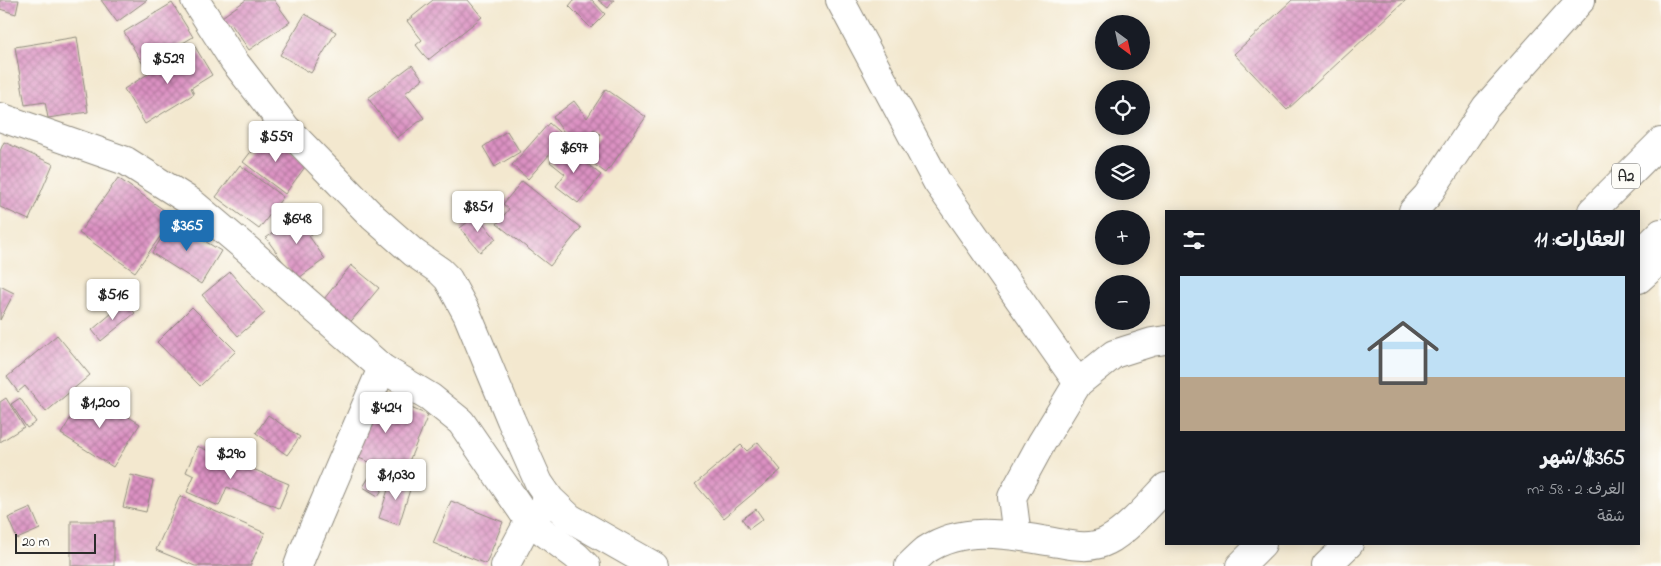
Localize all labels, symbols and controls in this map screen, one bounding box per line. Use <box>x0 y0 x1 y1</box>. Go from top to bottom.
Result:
north arrow <box>1095 15 1150 70</box>
map controls <box>1095 15 1150 330</box>
pin: $529 <box>138 42 198 85</box>
text: $529 <box>152 47 184 71</box>
button: locate <box>1095 80 1150 135</box>
pin: $559 <box>246 120 306 163</box>
text: $559 <box>260 125 292 149</box>
pin: $697 <box>544 132 604 174</box>
text: $697 <box>560 136 588 160</box>
button: layers <box>1095 145 1150 200</box>
road number: A2 <box>1612 164 1640 188</box>
pin: $851 <box>448 190 508 233</box>
text: $851 <box>463 195 493 219</box>
pin: $648 <box>267 202 327 245</box>
text: $648 <box>282 207 312 231</box>
pin: $365 <box>157 210 217 252</box>
button: + <box>1095 210 1150 265</box>
text: $365 <box>171 214 203 238</box>
icon: filters <box>1180 226 1208 254</box>
text: العقارات: 11 <box>1534 226 1625 256</box>
button: − <box>1095 275 1150 330</box>
pin: $516 <box>83 278 143 321</box>
text: $516 <box>98 283 128 307</box>
icon: home <box>1358 308 1448 398</box>
pin: $1,200 <box>59 386 141 429</box>
text: $1,200 <box>80 391 120 415</box>
pin: $424 <box>356 392 416 434</box>
text: $424 <box>371 396 401 420</box>
pin: $290 <box>201 438 261 480</box>
text: $290 <box>216 442 246 466</box>
text: $365/شهر <box>1541 444 1625 474</box>
pin: $1,030 <box>355 458 437 501</box>
text: $1,030 <box>377 463 415 487</box>
text: الغرف: 2 · 58 m² <box>1527 478 1625 502</box>
text: شقة <box>1597 505 1625 529</box>
scale bar <box>15 531 96 554</box>
text: 20 m <box>22 532 49 553</box>

